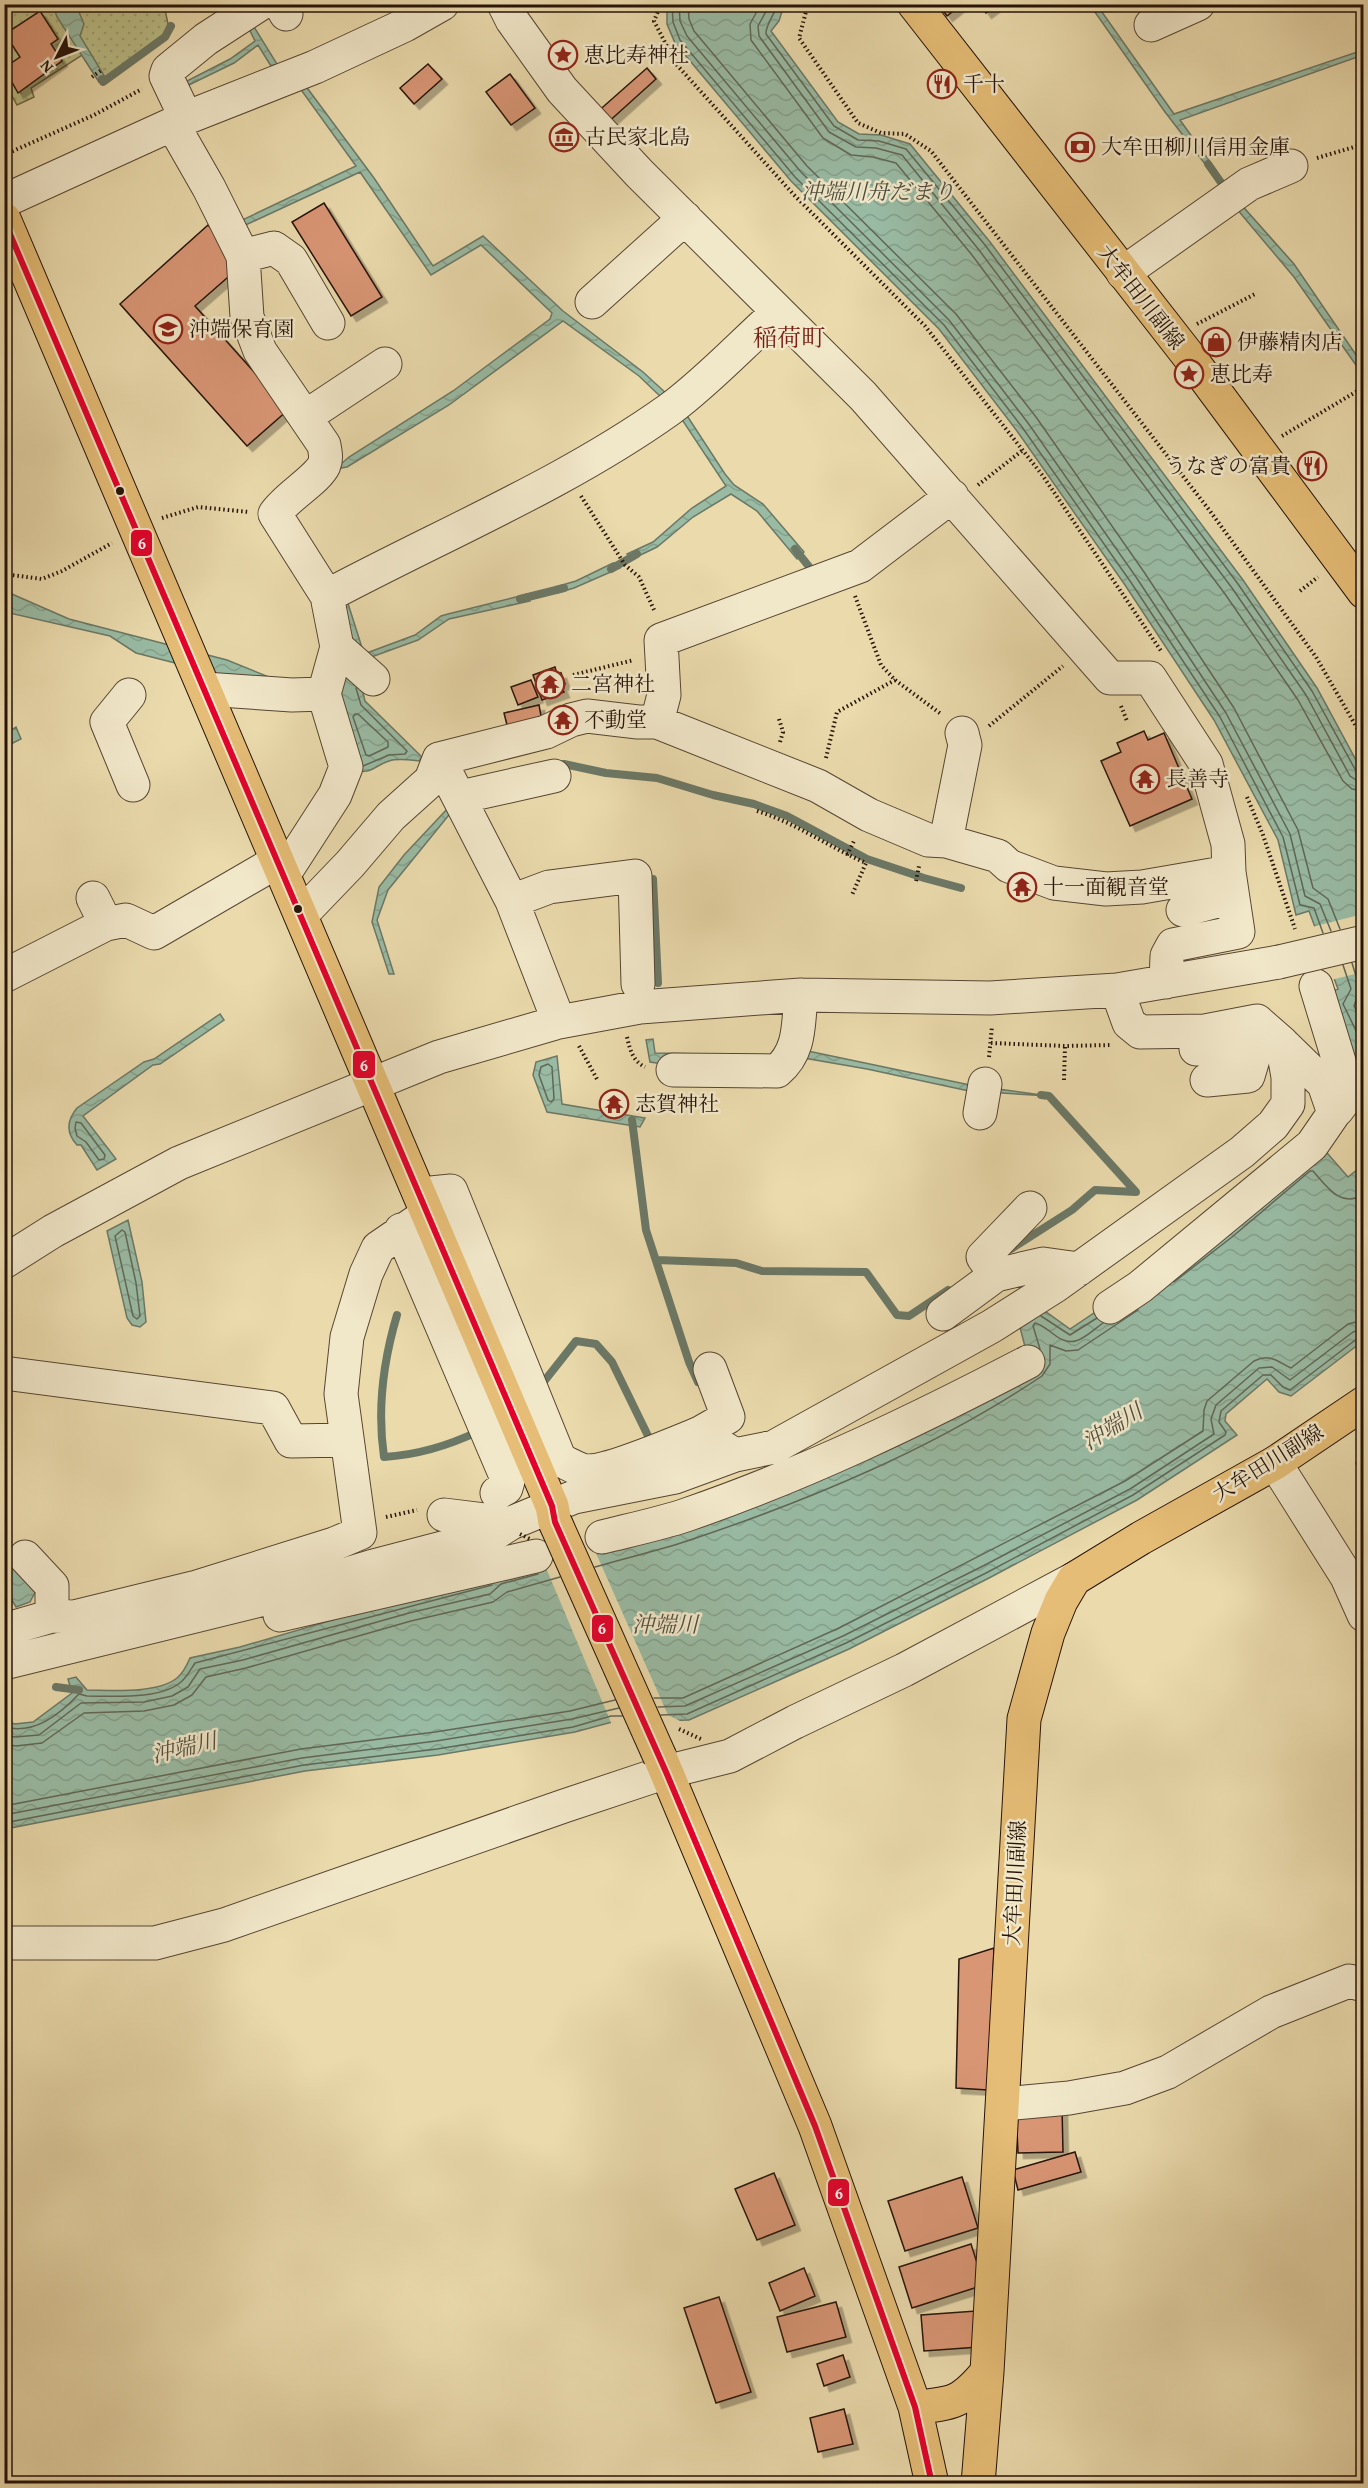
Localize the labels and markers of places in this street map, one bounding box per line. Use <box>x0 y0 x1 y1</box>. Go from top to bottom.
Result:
place icon: 恵比寿神社 <box>547 39 579 71</box>
place label: 恵比寿神社 <box>584 39 689 70</box>
restaurant icon: 千十 <box>926 68 958 100</box>
place label: 千十 <box>963 68 1005 99</box>
museum icon: 古民家北島 <box>548 121 580 153</box>
place label: 古民家北島 <box>585 121 690 152</box>
bank icon: 大牟田柳川信用金庫 <box>1064 131 1096 163</box>
place label: 大牟田柳川信用金庫 <box>1101 131 1290 162</box>
school or university icon: 沖端保育園 <box>152 313 184 345</box>
place label: 沖端保育園 <box>189 313 294 344</box>
shop icon: 伊藤精肉店 <box>1200 326 1232 358</box>
place label: 伊藤精肉店 <box>1237 326 1342 357</box>
place icon: 恵比寿 <box>1173 358 1205 390</box>
place label: 恵比寿 <box>1210 358 1273 389</box>
place label: うなぎの富貴 <box>1165 450 1291 481</box>
restaurant icon: うなぎの富貴 <box>1296 450 1328 482</box>
unlabelled marker <box>114 485 126 497</box>
temple icon: 二宮神社 <box>534 668 566 700</box>
place label: 二宮神社 <box>571 668 655 699</box>
temple icon: 不動堂 <box>547 704 579 736</box>
place label: 不動堂 <box>584 704 647 735</box>
temple icon: 長善寺 <box>1129 763 1161 795</box>
place label: 長善寺 <box>1166 763 1229 794</box>
temple icon: 十一面観音堂 <box>1006 871 1038 903</box>
place label: 十一面観音堂 <box>1043 871 1169 902</box>
unlabelled marker <box>292 903 304 915</box>
temple icon: 志賀神社 <box>598 1088 630 1120</box>
place label: 志賀神社 <box>635 1088 719 1119</box>

